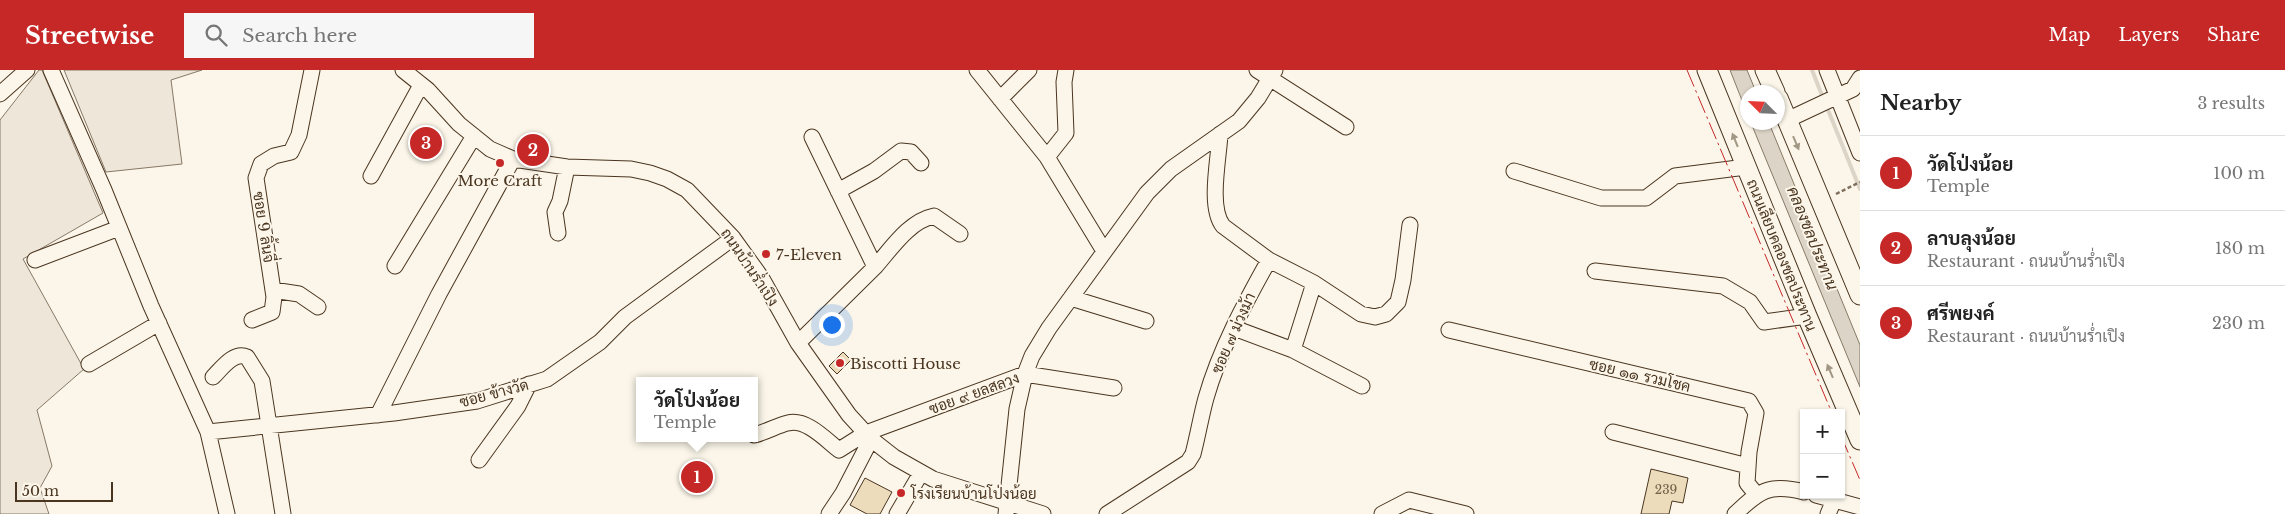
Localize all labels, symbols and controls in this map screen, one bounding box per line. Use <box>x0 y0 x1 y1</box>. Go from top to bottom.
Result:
search box <box>184 13 534 58</box>
text: Streetwise <box>25 21 154 50</box>
icon: search <box>202 21 230 49</box>
text: Search here <box>242 24 357 47</box>
text: Map <box>2049 24 2090 46</box>
text: Layers <box>2118 24 2179 46</box>
text: Share <box>2207 24 2260 46</box>
north arrow <box>1740 85 1785 130</box>
text: Nearby <box>1880 90 1961 116</box>
text: 3 results <box>2197 93 2265 113</box>
pin: 3 <box>410 124 442 162</box>
pin: 2 <box>517 131 549 169</box>
one-way arrow <box>1731 133 1739 147</box>
one-way arrow <box>1793 136 1801 150</box>
text: วัดโป่งน้อย <box>1927 153 2013 176</box>
marker: More Craft <box>494 157 506 169</box>
text: 1 <box>1893 163 1899 183</box>
text: 100 m <box>2213 163 2265 183</box>
place label: More Craft <box>458 171 543 190</box>
street label: ถนนเลียบคลองชลประทาน <box>1743 176 1821 334</box>
text: Temple <box>1927 176 1990 196</box>
water label: คลองชลประทาน <box>1783 183 1843 293</box>
street label: ซอย 9 ลิ้นจี่ <box>249 189 284 264</box>
street label: ถนนบ้านร่ำเปิง <box>717 223 785 310</box>
text: ลาบลุงน้อย <box>1927 227 2016 250</box>
text: 2 <box>1891 238 1901 258</box>
text: 180 m <box>2215 238 2265 258</box>
place label: 7-Eleven <box>776 245 842 264</box>
marker: 7-Eleven <box>760 248 772 260</box>
text: Restaurant · ถนนบ้านร่ำเปิง <box>1927 251 2125 271</box>
street label: ซอย ๗ ม่วงม้า <box>1207 290 1259 376</box>
text: ศรีพยงค์ <box>1927 302 1995 325</box>
your location <box>819 312 845 338</box>
text: 3 <box>1891 313 1901 333</box>
text: 230 m <box>2212 313 2265 333</box>
text: Restaurant · ถนนบ้านร่ำเปิง <box>1927 326 2125 346</box>
place label: Biscotti House <box>850 354 961 373</box>
street label: ซอย ๑๑ รวมโชค <box>1587 354 1693 396</box>
marker: Biscotti House <box>834 357 846 369</box>
one-way arrow <box>1826 364 1834 378</box>
street label: ซอย ๙ ยลสลวง <box>926 368 1022 418</box>
street label: ซอย ข้างวัด <box>457 375 531 411</box>
popup <box>636 377 758 442</box>
text: วัดโป่งน้อย <box>654 389 740 412</box>
map controls <box>1800 409 1845 499</box>
button: + <box>1800 409 1845 454</box>
text: Temple <box>654 412 717 432</box>
button: − <box>1800 454 1845 499</box>
pin: 1 <box>681 458 713 496</box>
scale bar <box>15 479 112 502</box>
text: 50 m <box>22 482 59 500</box>
house number: 239 <box>1655 482 1677 497</box>
place label: โรงเรียนบ้านโป่งน้อย <box>910 484 1037 503</box>
marker: โรงเรียนบ้านโป่งน้อย <box>895 487 907 499</box>

